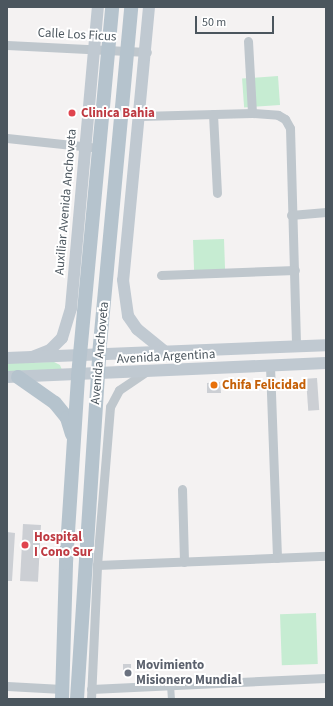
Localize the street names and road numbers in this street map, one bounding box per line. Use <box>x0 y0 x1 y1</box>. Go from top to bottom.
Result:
street label: Calle Los Ficus <box>37 25 117 45</box>
street label: Auxiliar Avenida Anchoveta <box>52 128 80 276</box>
street label: Avenida Anchoveta <box>88 301 112 405</box>
street label: Avenida Argentina <box>116 347 216 367</box>

